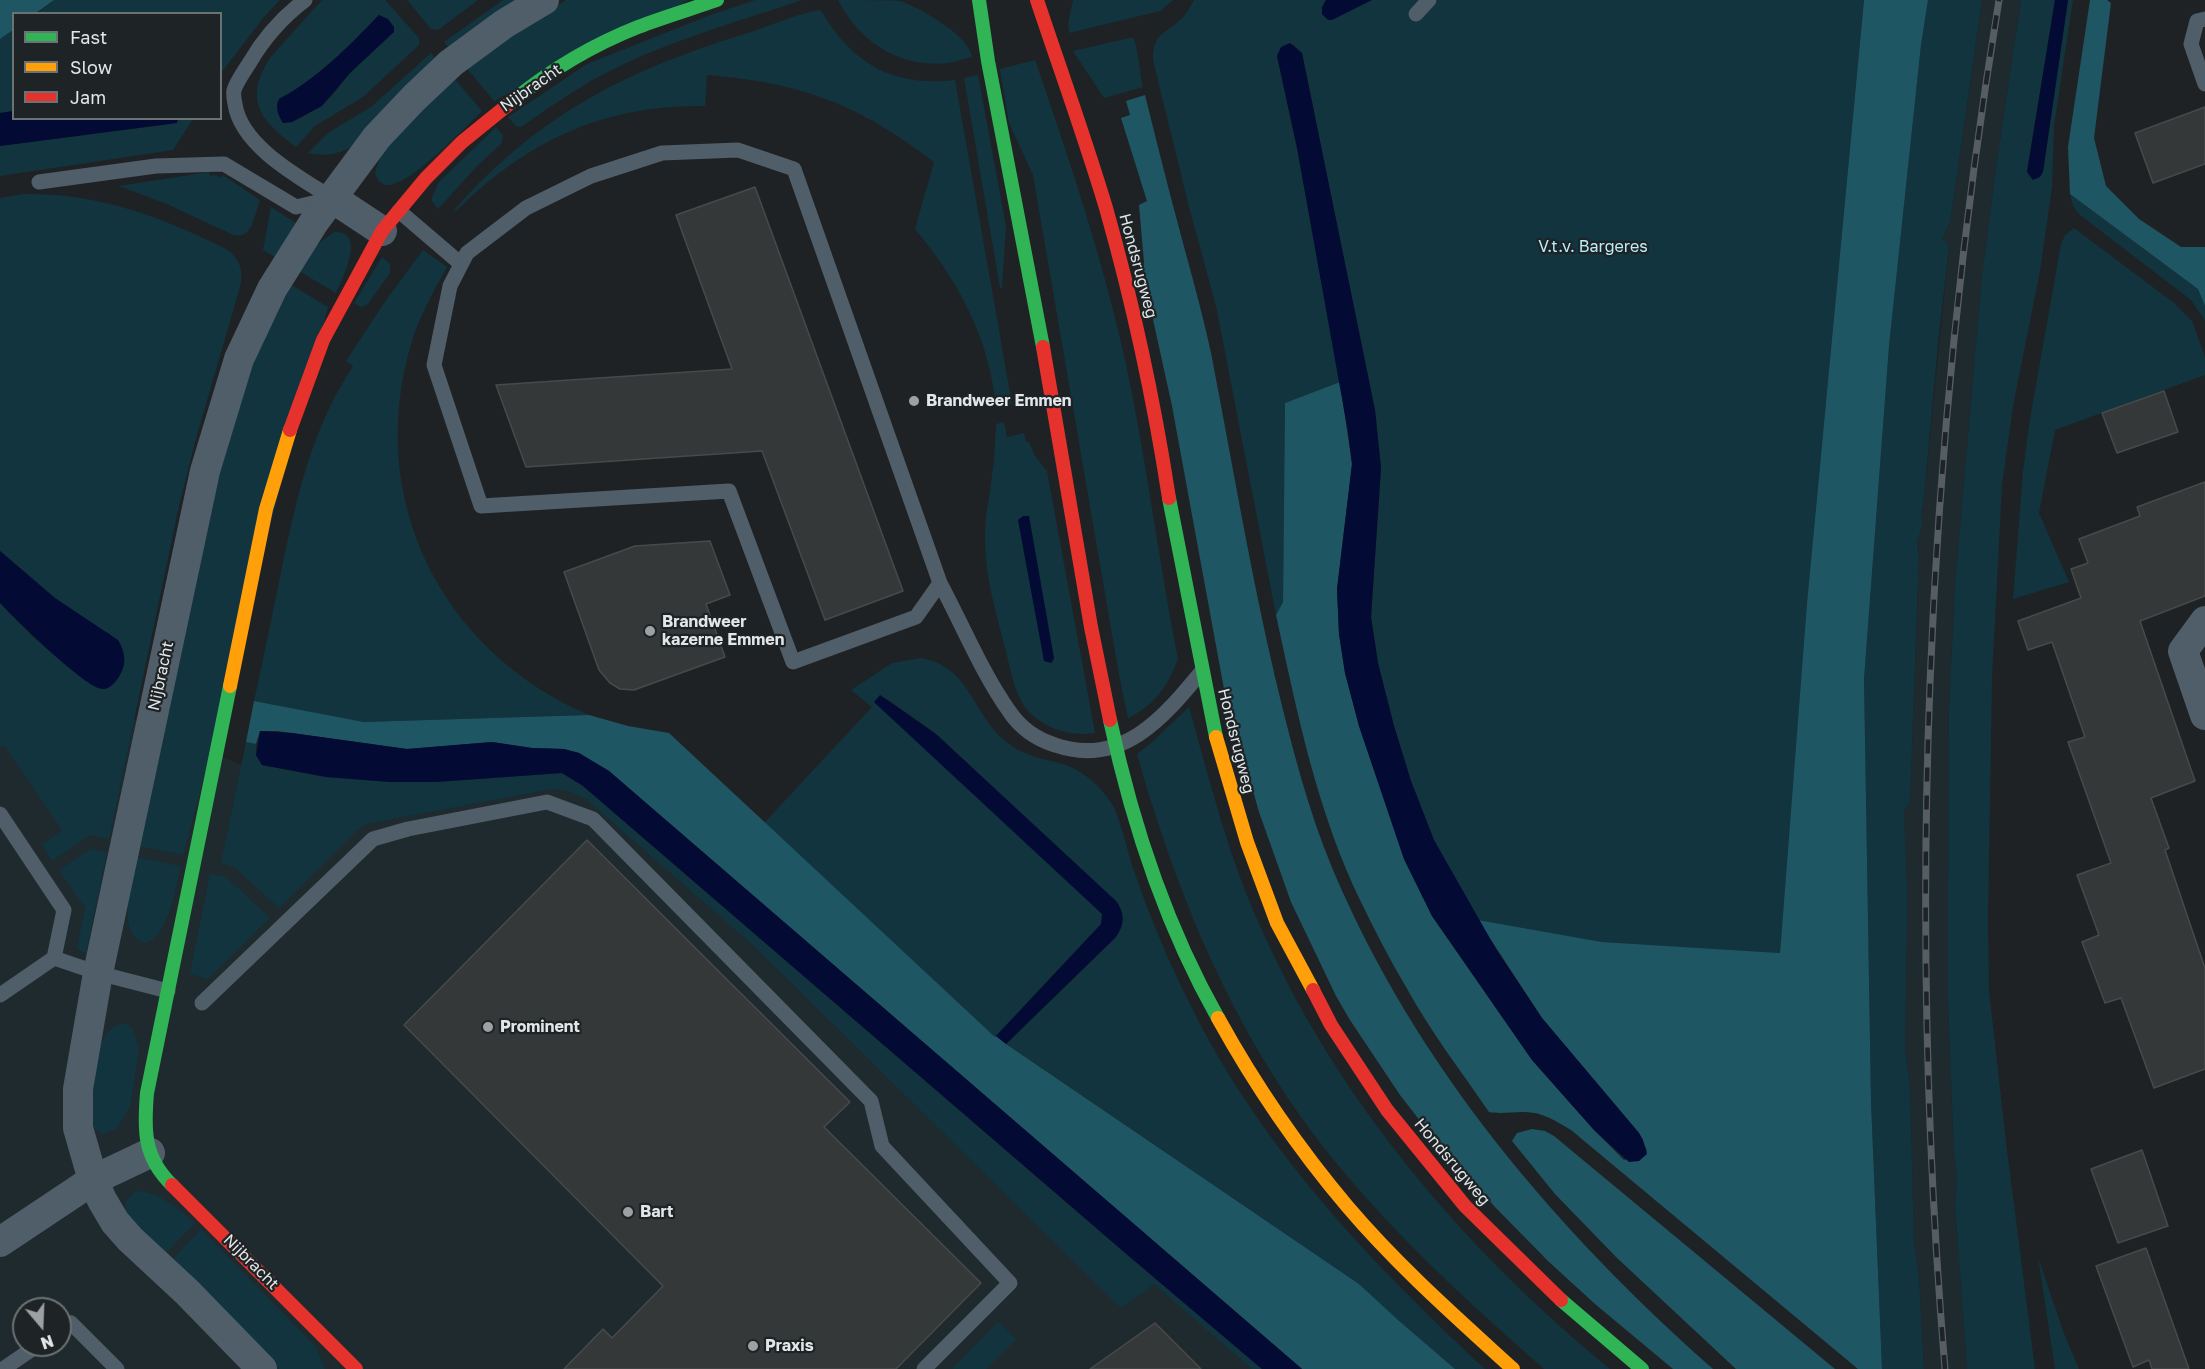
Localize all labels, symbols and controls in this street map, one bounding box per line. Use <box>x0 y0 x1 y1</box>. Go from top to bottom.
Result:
legend <box>12 12 222 120</box>
text: Fast <box>70 26 107 48</box>
text: Slow <box>70 56 112 78</box>
street label: Nijbracht <box>497 60 565 116</box>
text: Jam <box>70 86 106 108</box>
street label: Hondsrugweg <box>1115 212 1161 320</box>
park label: V.t.v. Bargeres <box>1538 237 1648 257</box>
place label: Brandweer Emmen <box>926 391 1072 411</box>
marker: Brandweer Emmen <box>907 394 921 408</box>
place label: Brandweer kazerne Emmen <box>662 612 784 650</box>
marker: Brandweer kazerne Emmen <box>643 624 657 638</box>
street label: Nijbracht <box>144 640 178 712</box>
street label: Hondsrugweg <box>1214 686 1258 796</box>
place label: Prominent <box>500 1017 580 1037</box>
marker: Prominent <box>481 1020 495 1034</box>
street label: Hondsrugweg <box>1410 1115 1494 1209</box>
place label: Bart <box>640 1202 674 1222</box>
marker: Bart <box>621 1205 635 1219</box>
street label: Nijbracht <box>219 1230 283 1294</box>
north arrow <box>12 1297 72 1357</box>
text: N <box>38 1331 56 1354</box>
place label: Praxis <box>765 1336 814 1356</box>
marker: Praxis <box>746 1339 760 1353</box>

